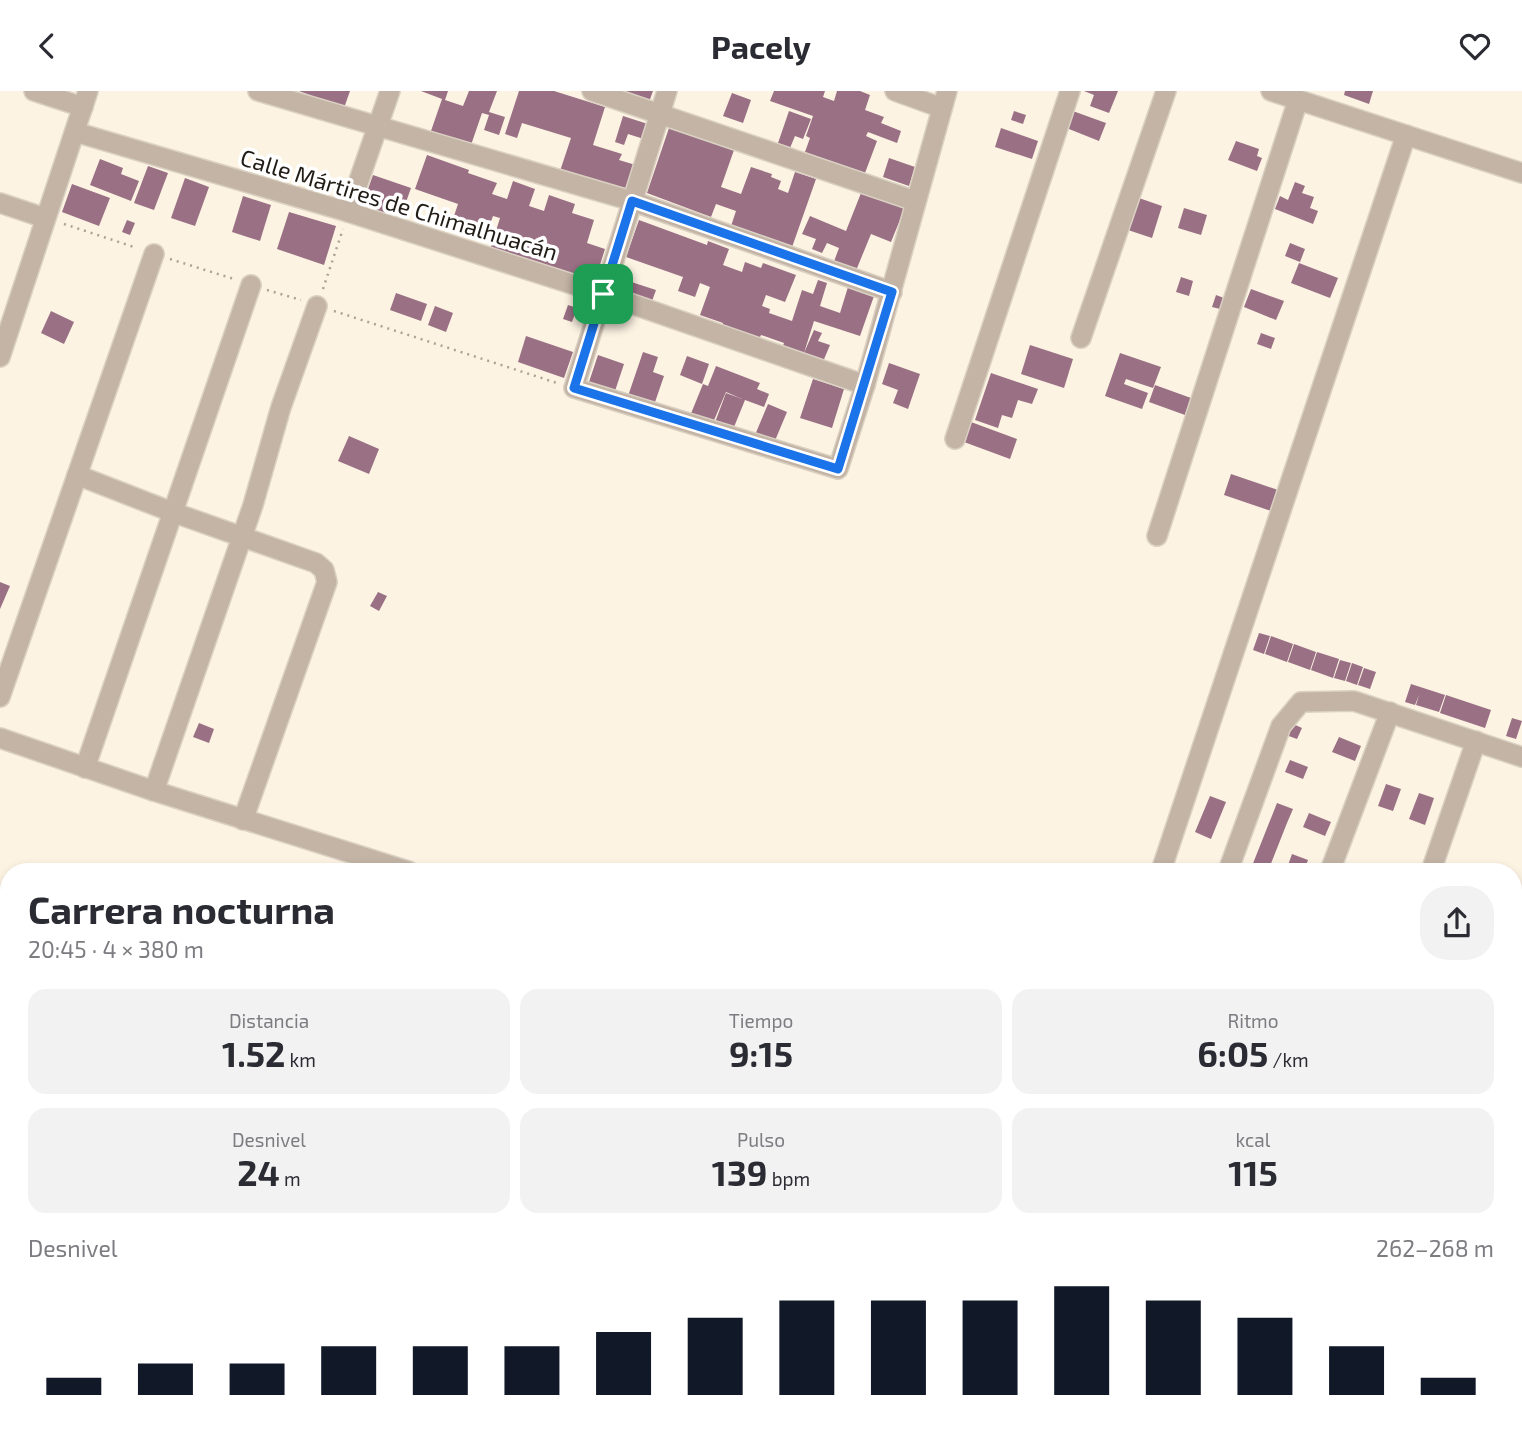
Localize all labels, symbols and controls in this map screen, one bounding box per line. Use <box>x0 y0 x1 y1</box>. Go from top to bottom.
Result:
icon: back <box>28 27 66 65</box>
text: Pacely <box>711 27 811 65</box>
icon: heart <box>1456 27 1494 65</box>
street label: Calle Mártires de Chimalhuacán <box>237 142 561 266</box>
pin <box>573 264 633 324</box>
icon: arrive <box>584 275 622 313</box>
text: Carrera nocturna <box>28 886 335 932</box>
button: share <box>1420 886 1494 960</box>
text: 20:45 · 4 × 380 m <box>28 935 204 963</box>
text: Distancia <box>229 1009 309 1032</box>
text: Tiempo <box>729 1009 793 1032</box>
text: Ritmo <box>1227 1009 1279 1032</box>
text: 1.52 <box>222 1032 285 1074</box>
text: 9:15 <box>729 1032 793 1074</box>
text: 6:05 <box>1197 1032 1268 1074</box>
text: km <box>285 1048 316 1071</box>
text: /km <box>1268 1048 1309 1071</box>
text: Desnivel <box>232 1128 306 1151</box>
text: Pulso <box>737 1128 785 1151</box>
text: kcal <box>1236 1128 1270 1151</box>
text: 24 <box>237 1151 280 1193</box>
text: 139 <box>712 1151 767 1193</box>
text: 115 <box>1228 1151 1278 1193</box>
text: m <box>280 1167 301 1190</box>
text: bpm <box>767 1167 810 1190</box>
text: Desnivel <box>28 1234 118 1262</box>
text: 262–268 m <box>1376 1234 1494 1262</box>

